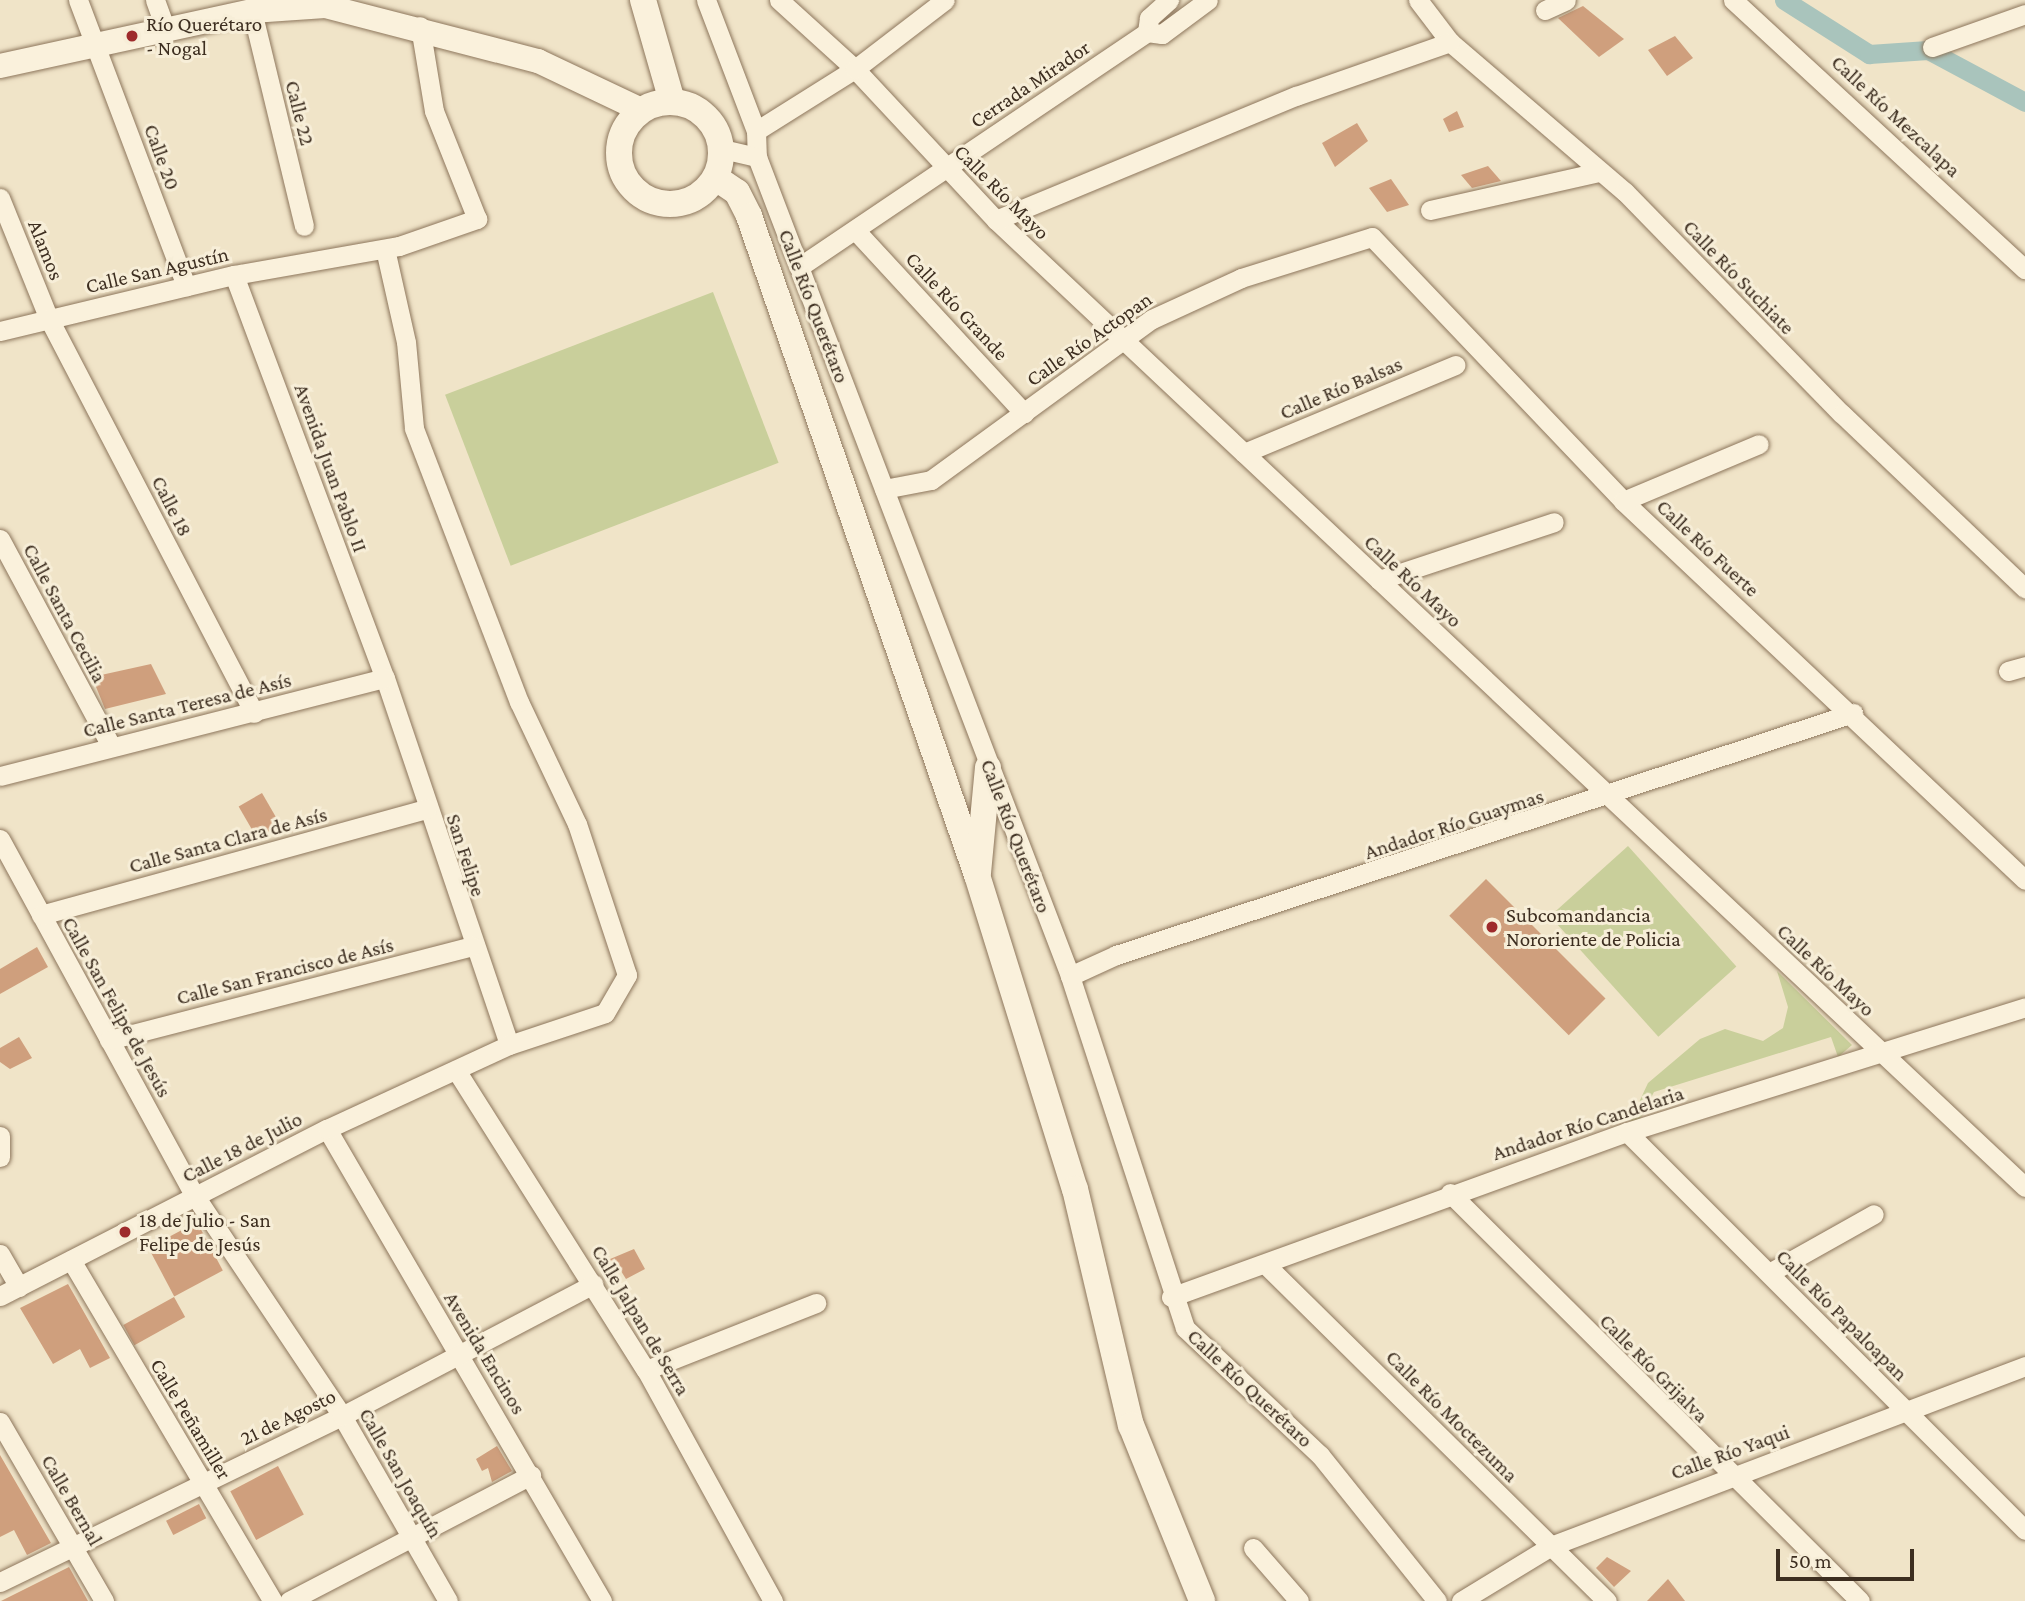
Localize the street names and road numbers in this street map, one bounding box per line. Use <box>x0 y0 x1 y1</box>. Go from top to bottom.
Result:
street label: Cerrada Mirador <box>965 35 1095 133</box>
street label: Calle Río Mezcalapa <box>1826 50 1966 182</box>
street label: Calle 22 <box>280 78 320 148</box>
street label: Calle 20 <box>139 121 185 193</box>
street label: Calle Río Mayo <box>949 139 1055 245</box>
street label: Calle Río Suchiate <box>1678 214 1800 340</box>
street label: Alamos <box>23 216 69 284</box>
street label: Calle Río Querétaro <box>773 226 855 386</box>
street label: Calle San Agustín <box>83 241 231 299</box>
street label: Calle Río Grande <box>900 246 1014 366</box>
street label: Calle Río Actopan <box>1021 286 1157 392</box>
street label: Calle Río Balsas <box>1276 351 1406 425</box>
street label: Avenida Juan Pablo II <box>289 380 373 556</box>
street label: Calle 18 <box>146 472 198 540</box>
street label: Calle Río Fuerte <box>1651 494 1765 602</box>
street label: Calle Río Mayo <box>1359 529 1467 633</box>
street label: Calle Santa Cecilia <box>18 539 112 687</box>
street label: Calle Santa Teresa de Asís <box>80 667 294 743</box>
street label: Calle Río Querétaro <box>975 756 1057 916</box>
street label: Andador Río Guaymas <box>1361 783 1547 865</box>
street label: Calle Santa Clara de Asís <box>126 801 330 879</box>
street label: San Felipe <box>441 811 491 899</box>
street label: Calle San Felipe de Jesús <box>57 912 177 1102</box>
street label: Calle Río Mayo <box>1772 918 1880 1022</box>
street label: Calle San Francisco de Asís <box>174 932 396 1010</box>
street label: Andador Río Candelaria <box>1489 1080 1687 1166</box>
street label: Calle 18 de Julio <box>178 1106 306 1188</box>
street label: Calle Jalpan de Serra <box>586 1240 696 1400</box>
street label: Calle Río Papaloapan <box>1771 1244 1913 1386</box>
street label: Avenida Encinos <box>439 1287 531 1419</box>
street label: Calle Río Grijalva <box>1594 1308 1714 1428</box>
street label: Calle Río Querétaro <box>1182 1323 1318 1453</box>
street label: Calle Río Moctezuma <box>1381 1345 1523 1487</box>
street label: Calle Peñamiller <box>145 1354 237 1484</box>
street label: 21 de Agosto <box>236 1383 340 1451</box>
street label: Calle San Joaquín <box>354 1403 448 1543</box>
street label: Calle Río Yaqui <box>1667 1419 1793 1485</box>
street label: Calle Bernal <box>36 1450 108 1550</box>

